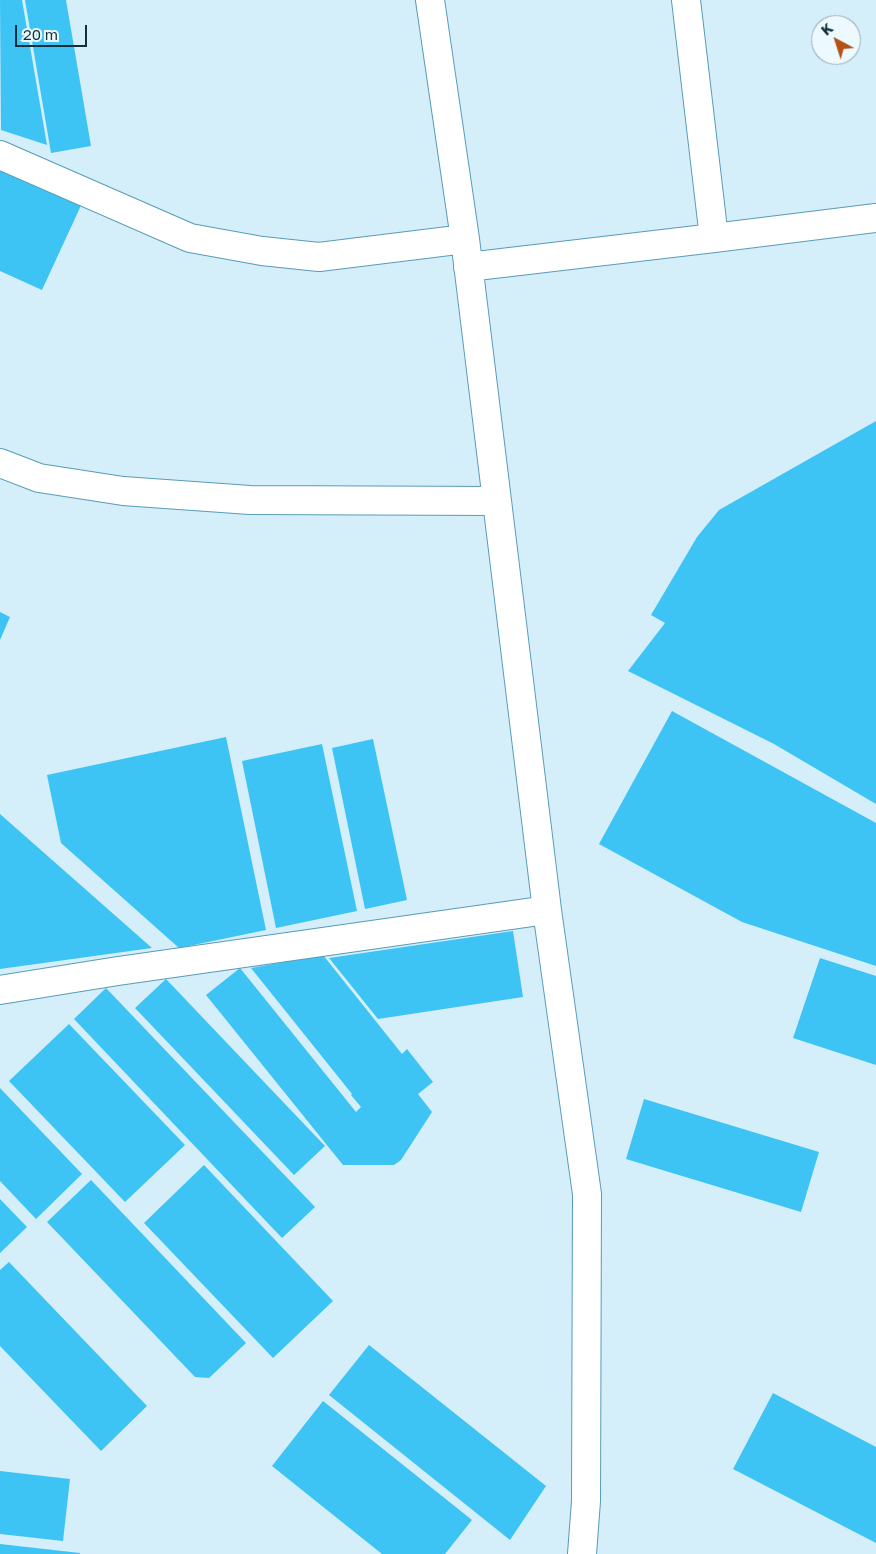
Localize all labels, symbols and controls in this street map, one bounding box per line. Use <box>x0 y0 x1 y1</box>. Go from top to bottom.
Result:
scale bar <box>18 15 90 47</box>
north arrow <box>811 15 861 65</box>
text: K <box>817 19 836 39</box>
text: 20 m <box>23 25 58 43</box>

